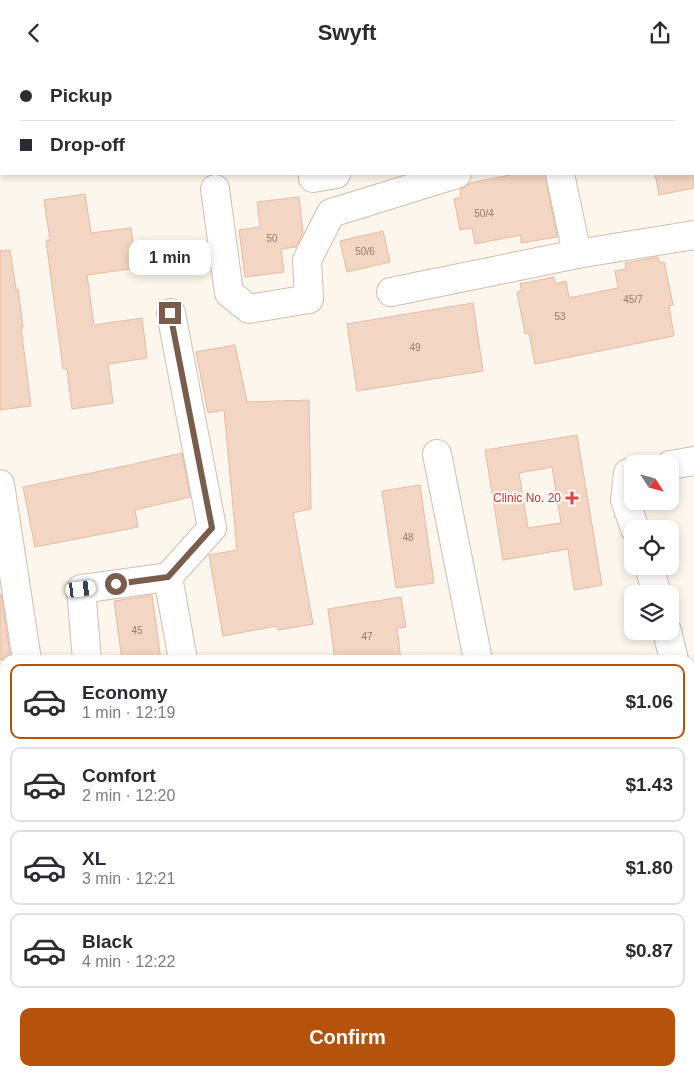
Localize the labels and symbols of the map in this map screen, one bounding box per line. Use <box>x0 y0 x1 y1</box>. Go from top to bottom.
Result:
house number: 50/4 <box>474 208 494 219</box>
house number: 50 <box>266 233 278 244</box>
callout: 1 min <box>129 241 211 275</box>
house number: 50/6 <box>355 246 375 257</box>
house number: 45/7 <box>623 294 643 305</box>
route end <box>159 302 181 324</box>
house number: 53 <box>554 311 566 322</box>
house number: 49 <box>409 342 421 353</box>
north arrow <box>624 455 679 510</box>
place label: Clinic No. 20 <box>493 491 561 505</box>
marker: Clinic No. 20 <box>565 491 579 505</box>
house number: 48 <box>402 532 414 543</box>
route start <box>105 573 127 595</box>
car <box>65 580 96 598</box>
house number: 45 <box>131 625 143 636</box>
house number: 47 <box>361 631 373 642</box>

